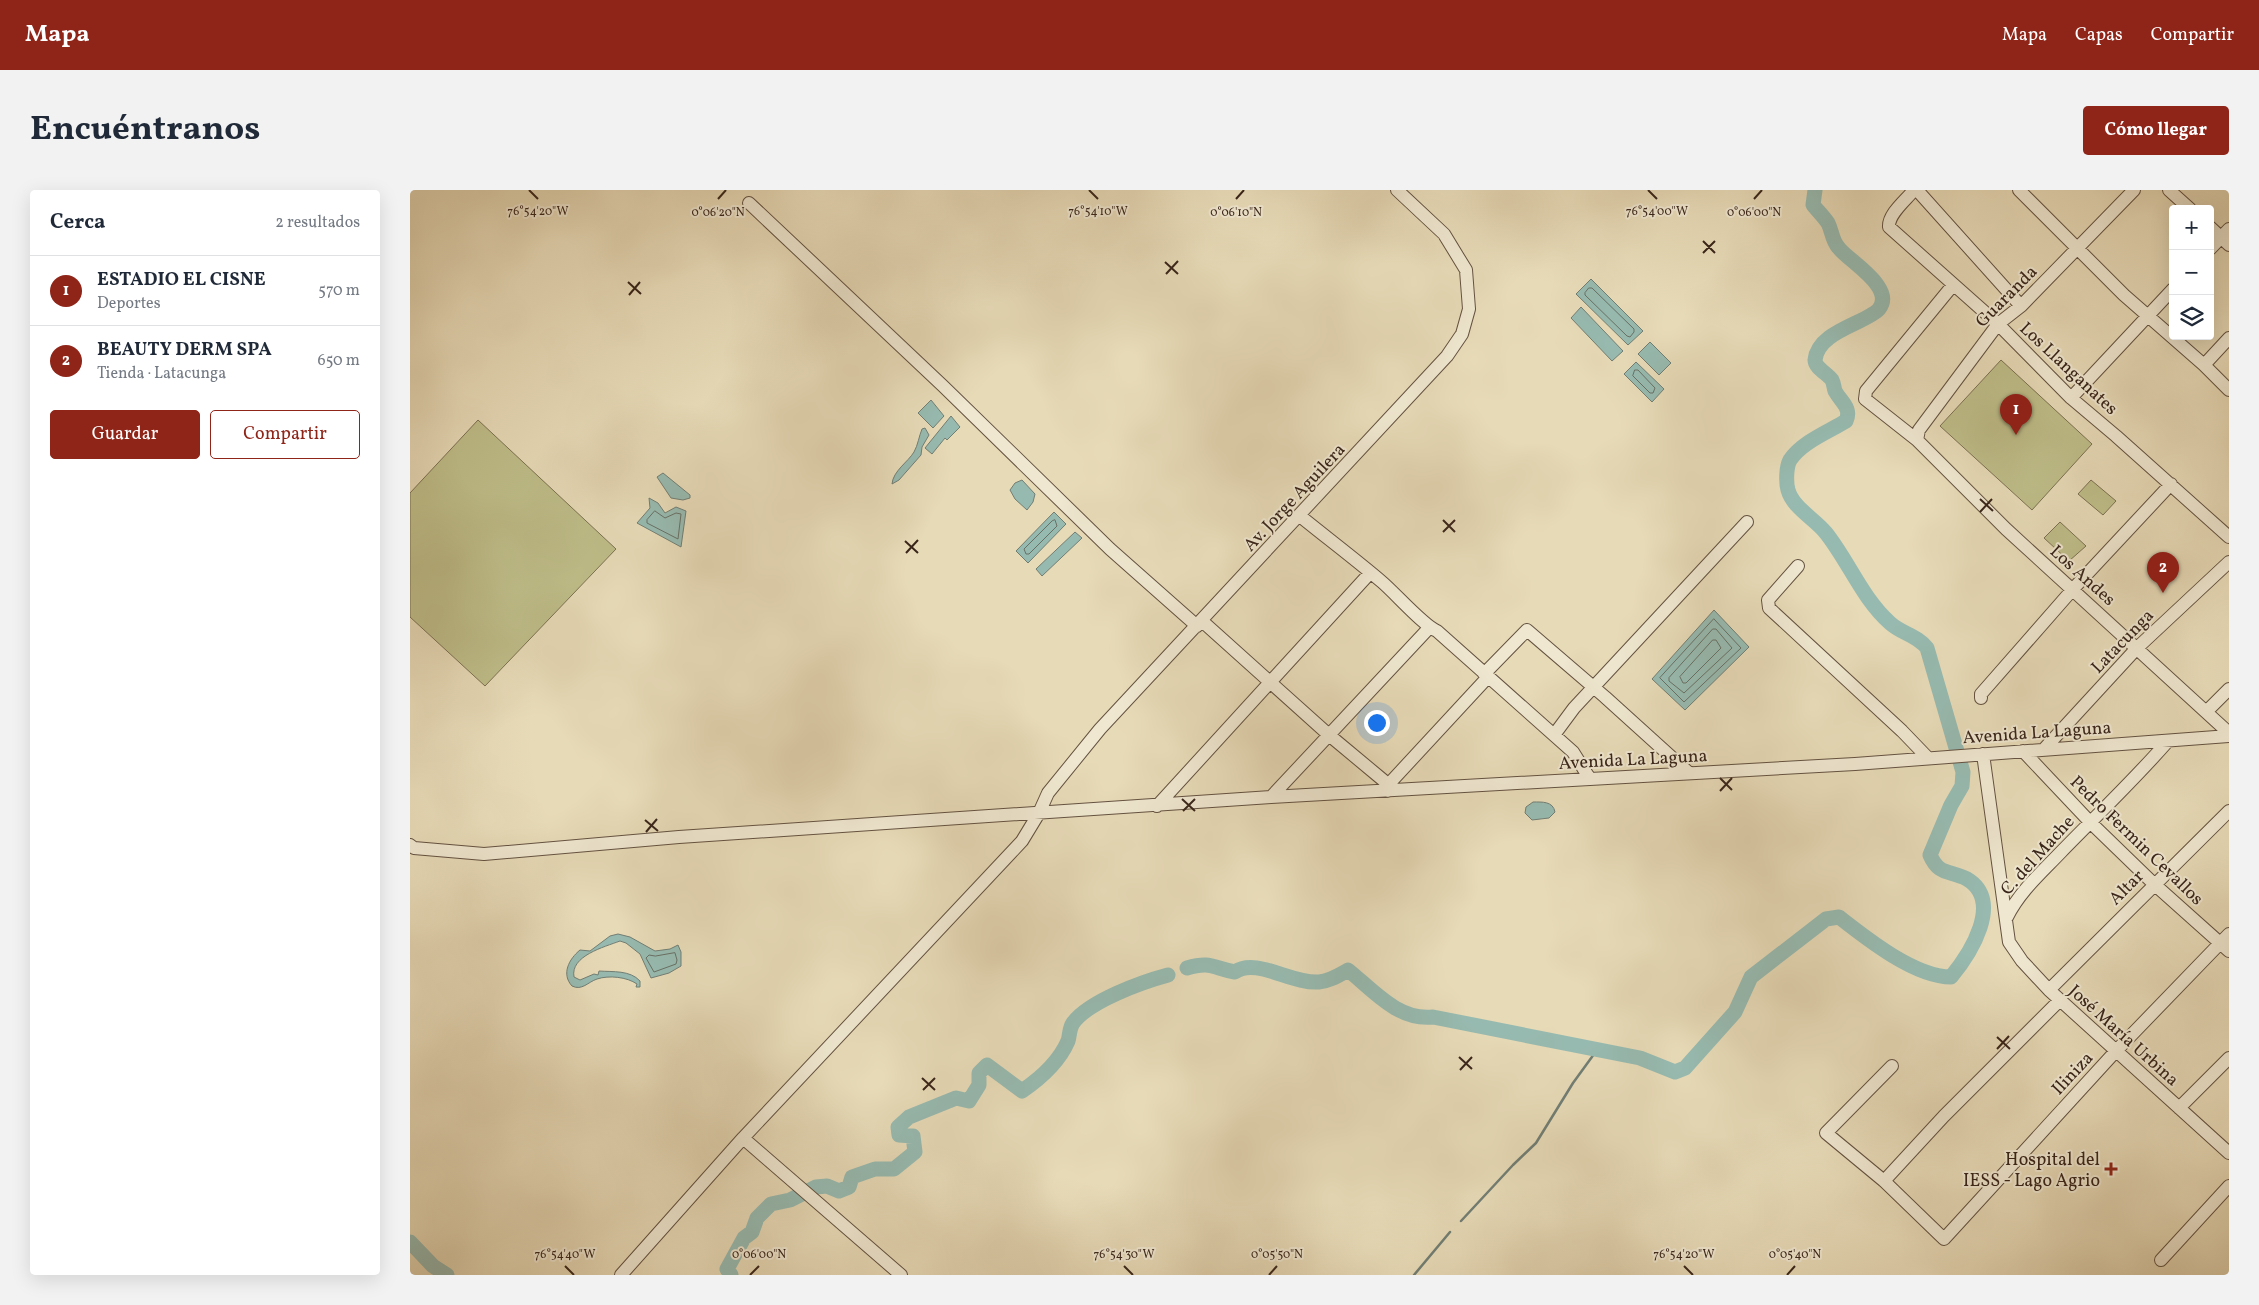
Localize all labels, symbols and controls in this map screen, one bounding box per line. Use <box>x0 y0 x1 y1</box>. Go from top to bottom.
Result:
text: Mapa <box>25 18 90 52</box>
text: Mapa <box>2002 23 2047 48</box>
text: Capas <box>2075 23 2123 48</box>
text: Compartir <box>2151 23 2234 48</box>
text: Encuéntranos <box>30 106 260 154</box>
button: Cómo llegar <box>2083 106 2229 155</box>
text: 76°54'20"W <box>507 204 569 220</box>
text: 76°54'10"W <box>1068 204 1128 220</box>
text: 76°54'00"W <box>1626 204 1688 220</box>
text: 0°06'20"N <box>691 205 745 221</box>
text: 0°06'10"N <box>1210 205 1262 221</box>
text: 0°06'00"N <box>1727 205 1781 221</box>
map controls <box>2169 205 2214 340</box>
button: + <box>2169 205 2214 250</box>
text: Cerca <box>50 208 105 237</box>
text: 2 resultados <box>275 212 360 234</box>
button: − <box>2169 250 2214 295</box>
street label: Guaranda <box>1970 260 2044 334</box>
text: ESTADIO EL CISNE <box>97 267 266 293</box>
text: 1 <box>63 280 69 302</box>
text: 570 m <box>318 280 360 302</box>
text: Deportes <box>97 293 161 315</box>
button: layers <box>2169 295 2214 340</box>
street label: Los Llanganates <box>2013 317 2123 421</box>
text: BEAUTY DERM SPA <box>97 337 272 363</box>
text: 2 <box>62 350 70 372</box>
text: 650 m <box>318 350 360 372</box>
text: Tienda · Latacunga <box>97 363 226 385</box>
pin: 1 <box>2000 394 2032 435</box>
button: Guardar <box>50 410 200 459</box>
button: Compartir <box>210 410 360 459</box>
street label: Av. Jorge Aguilera <box>1238 438 1352 558</box>
street label: Los Andes <box>2044 540 2120 612</box>
pin: 2 <box>2147 552 2179 593</box>
street label: Latacunga <box>2086 604 2160 680</box>
your location <box>1364 710 1390 736</box>
street label: Avenida La Laguna <box>1962 716 2112 751</box>
street label: Avenida La Laguna <box>1558 744 1708 777</box>
street label: Pedro Fermin Cevallos <box>2064 771 2208 912</box>
street label: C. del Mache <box>1995 811 2081 901</box>
street label: Altar <box>2104 864 2151 911</box>
street label: José María Urbina <box>2062 980 2184 1093</box>
street label: Iliniza <box>2046 1047 2100 1101</box>
place label: Hospital del IESS - Lago Agrio <box>1963 1148 2100 1194</box>
marker: Hospital del IESS - Lago Agrio <box>2104 1162 2118 1176</box>
text: 76°54'40"W <box>534 1247 596 1263</box>
text: 0°06'00"N <box>732 1247 786 1263</box>
text: 76°54'30"W <box>1094 1247 1154 1263</box>
text: 0°05'50"N <box>1251 1247 1303 1263</box>
text: 76°54'20"W <box>1653 1247 1715 1263</box>
text: 0°05'40"N <box>1769 1247 1821 1263</box>

